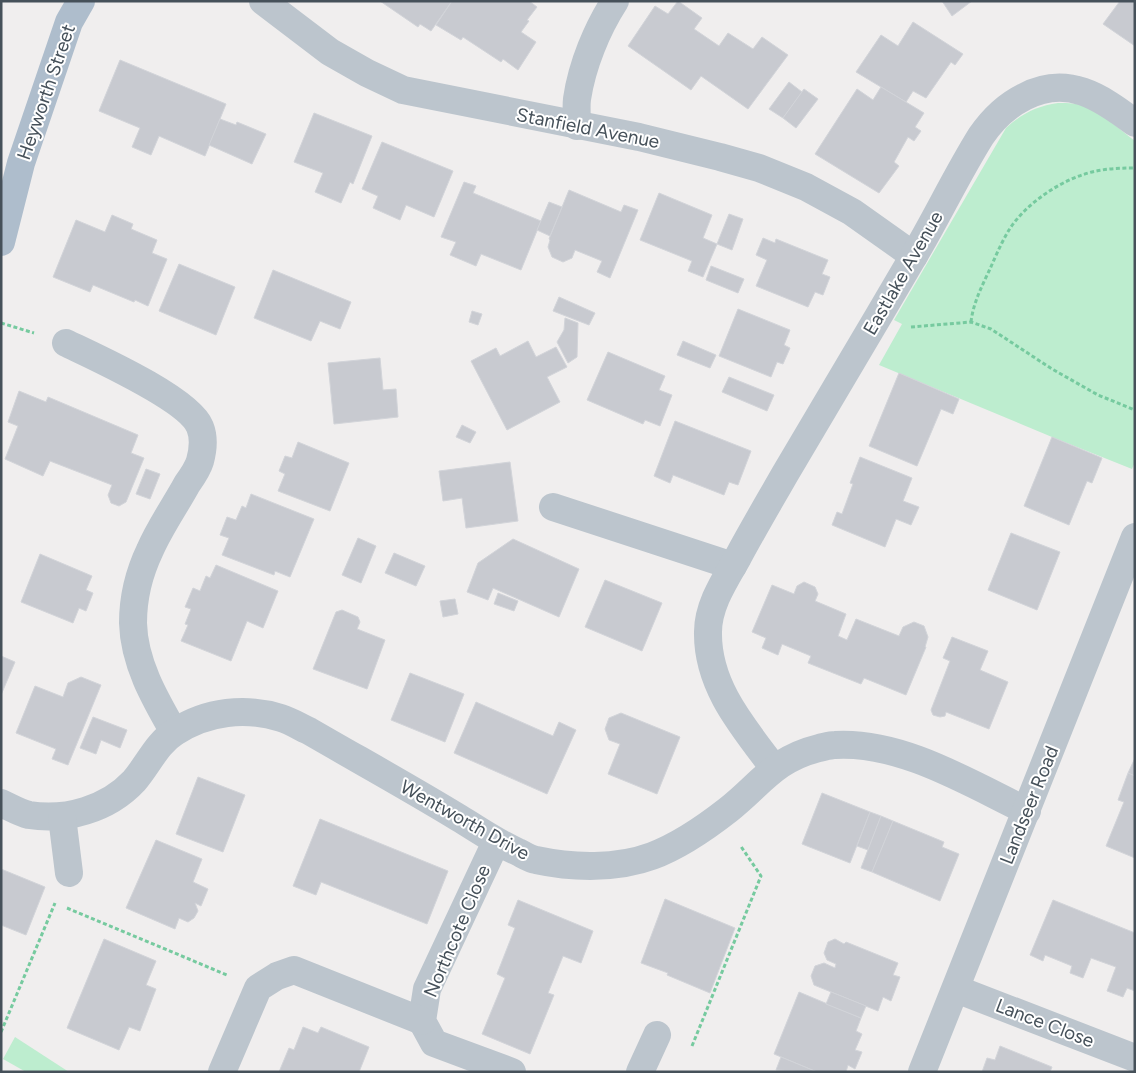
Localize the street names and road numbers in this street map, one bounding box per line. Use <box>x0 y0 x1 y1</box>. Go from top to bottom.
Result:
street label: Heyworth Street <box>12 21 80 163</box>
street label: Stanfield Avenue <box>515 103 661 153</box>
street label: Eastlake Avenue <box>858 207 948 339</box>
street label: Landseer Road <box>995 742 1063 868</box>
street label: Wentworth Drive <box>396 775 534 865</box>
street label: Northcote Close <box>419 861 495 1001</box>
street label: Lance Close <box>992 994 1098 1052</box>

